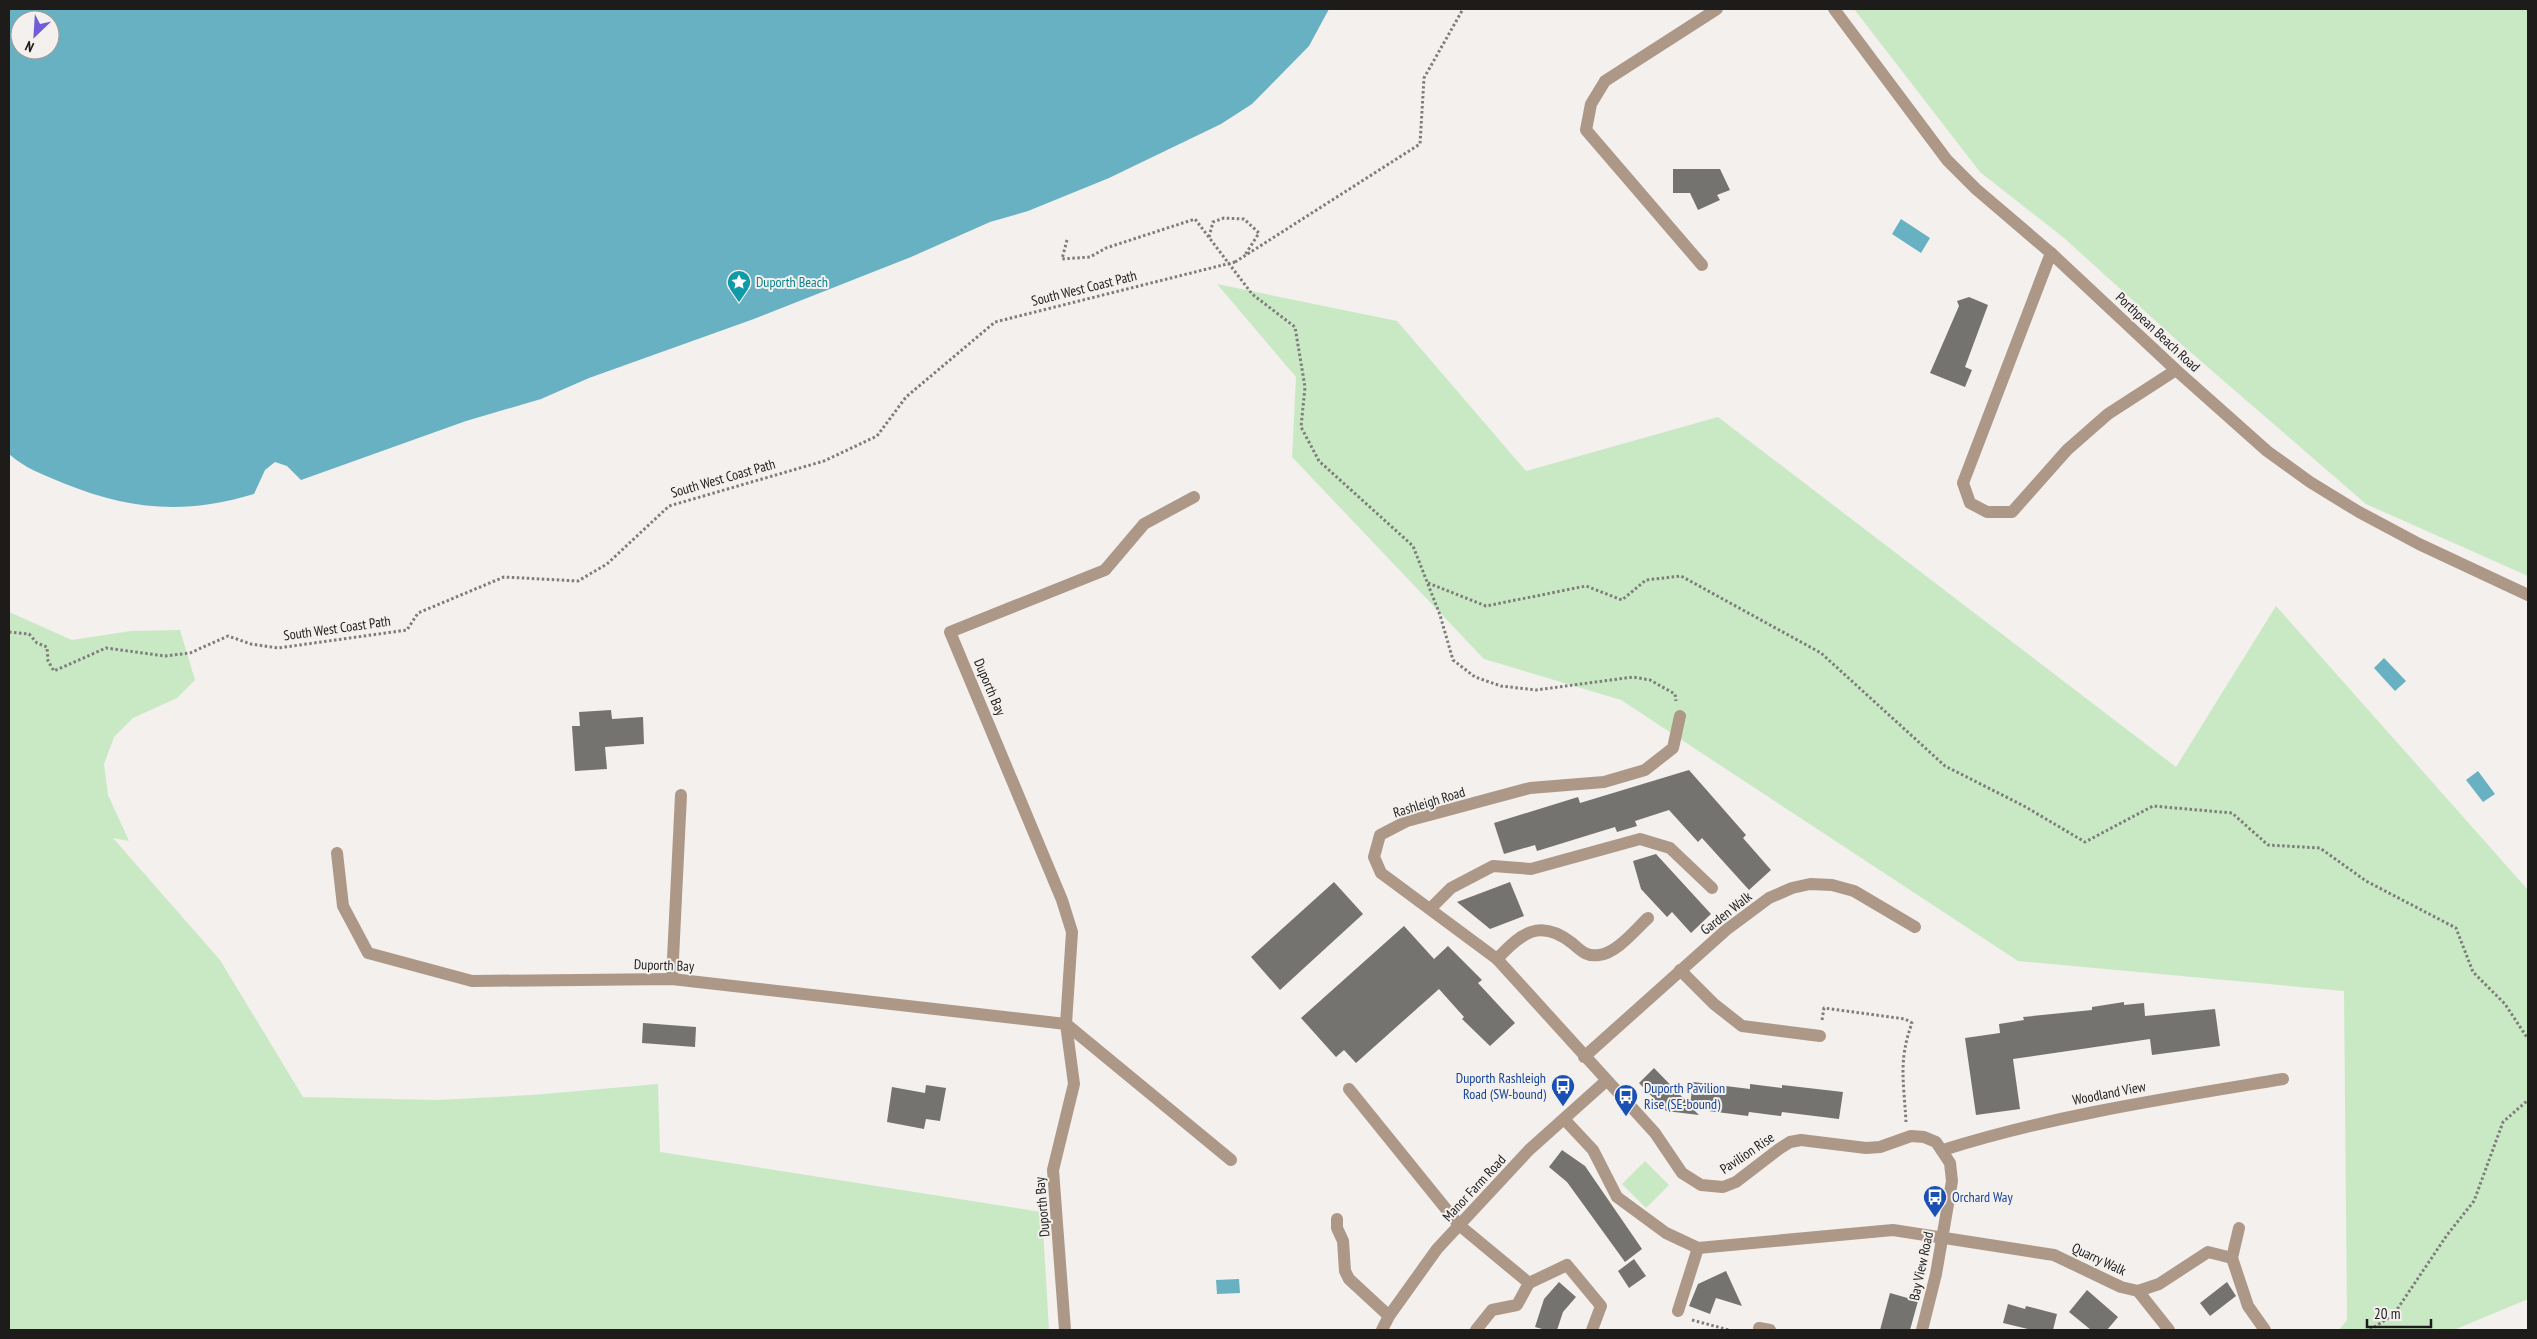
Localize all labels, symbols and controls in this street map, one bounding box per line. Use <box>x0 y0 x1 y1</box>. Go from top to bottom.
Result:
north arrow <box>10 10 60 60</box>
text: N <box>22 37 37 57</box>
street label: South West Coast Path <box>1029 266 1139 310</box>
place icon: Duporth Beach <box>726 269 752 303</box>
place label: Duporth Beach <box>756 273 828 291</box>
street label: Porthpean Beach Road <box>2112 288 2204 376</box>
street label: South West Coast Path <box>669 454 777 502</box>
street label: South West Coast Path <box>282 612 392 644</box>
street label: Duporth Bay <box>970 656 1010 719</box>
street label: Rashleigh Road <box>1391 783 1467 821</box>
street label: Garden Walk <box>1697 887 1756 939</box>
street label: Duporth Bay <box>634 955 695 975</box>
place label: Duporth Rashleigh Road (SW-bound) <box>1456 1069 1547 1103</box>
bus stop icon: Duporth Rashleigh Road (SW-bound) <box>1550 1073 1576 1107</box>
street label: Woodland View <box>2071 1077 2148 1109</box>
place label: Duporth Pavilion Rise (SE-bound) <box>1644 1079 1725 1113</box>
bus stop icon: Duporth Pavilion Rise (SE-bound) <box>1613 1083 1639 1117</box>
street label: Pavilion Rise <box>1716 1128 1778 1178</box>
street label: Manor Farm Road <box>1439 1151 1509 1225</box>
street label: Duporth Bay <box>1030 1176 1054 1238</box>
bus stop icon: Orchard Way <box>1922 1184 1948 1218</box>
place label: Orchard Way <box>1952 1188 2013 1206</box>
street label: Bay View Road <box>1905 1230 1937 1302</box>
street label: Quarry Walk <box>2069 1239 2130 1280</box>
scale bar <box>2367 1296 2431 1328</box>
text: 20 m <box>2374 1304 2400 1323</box>

